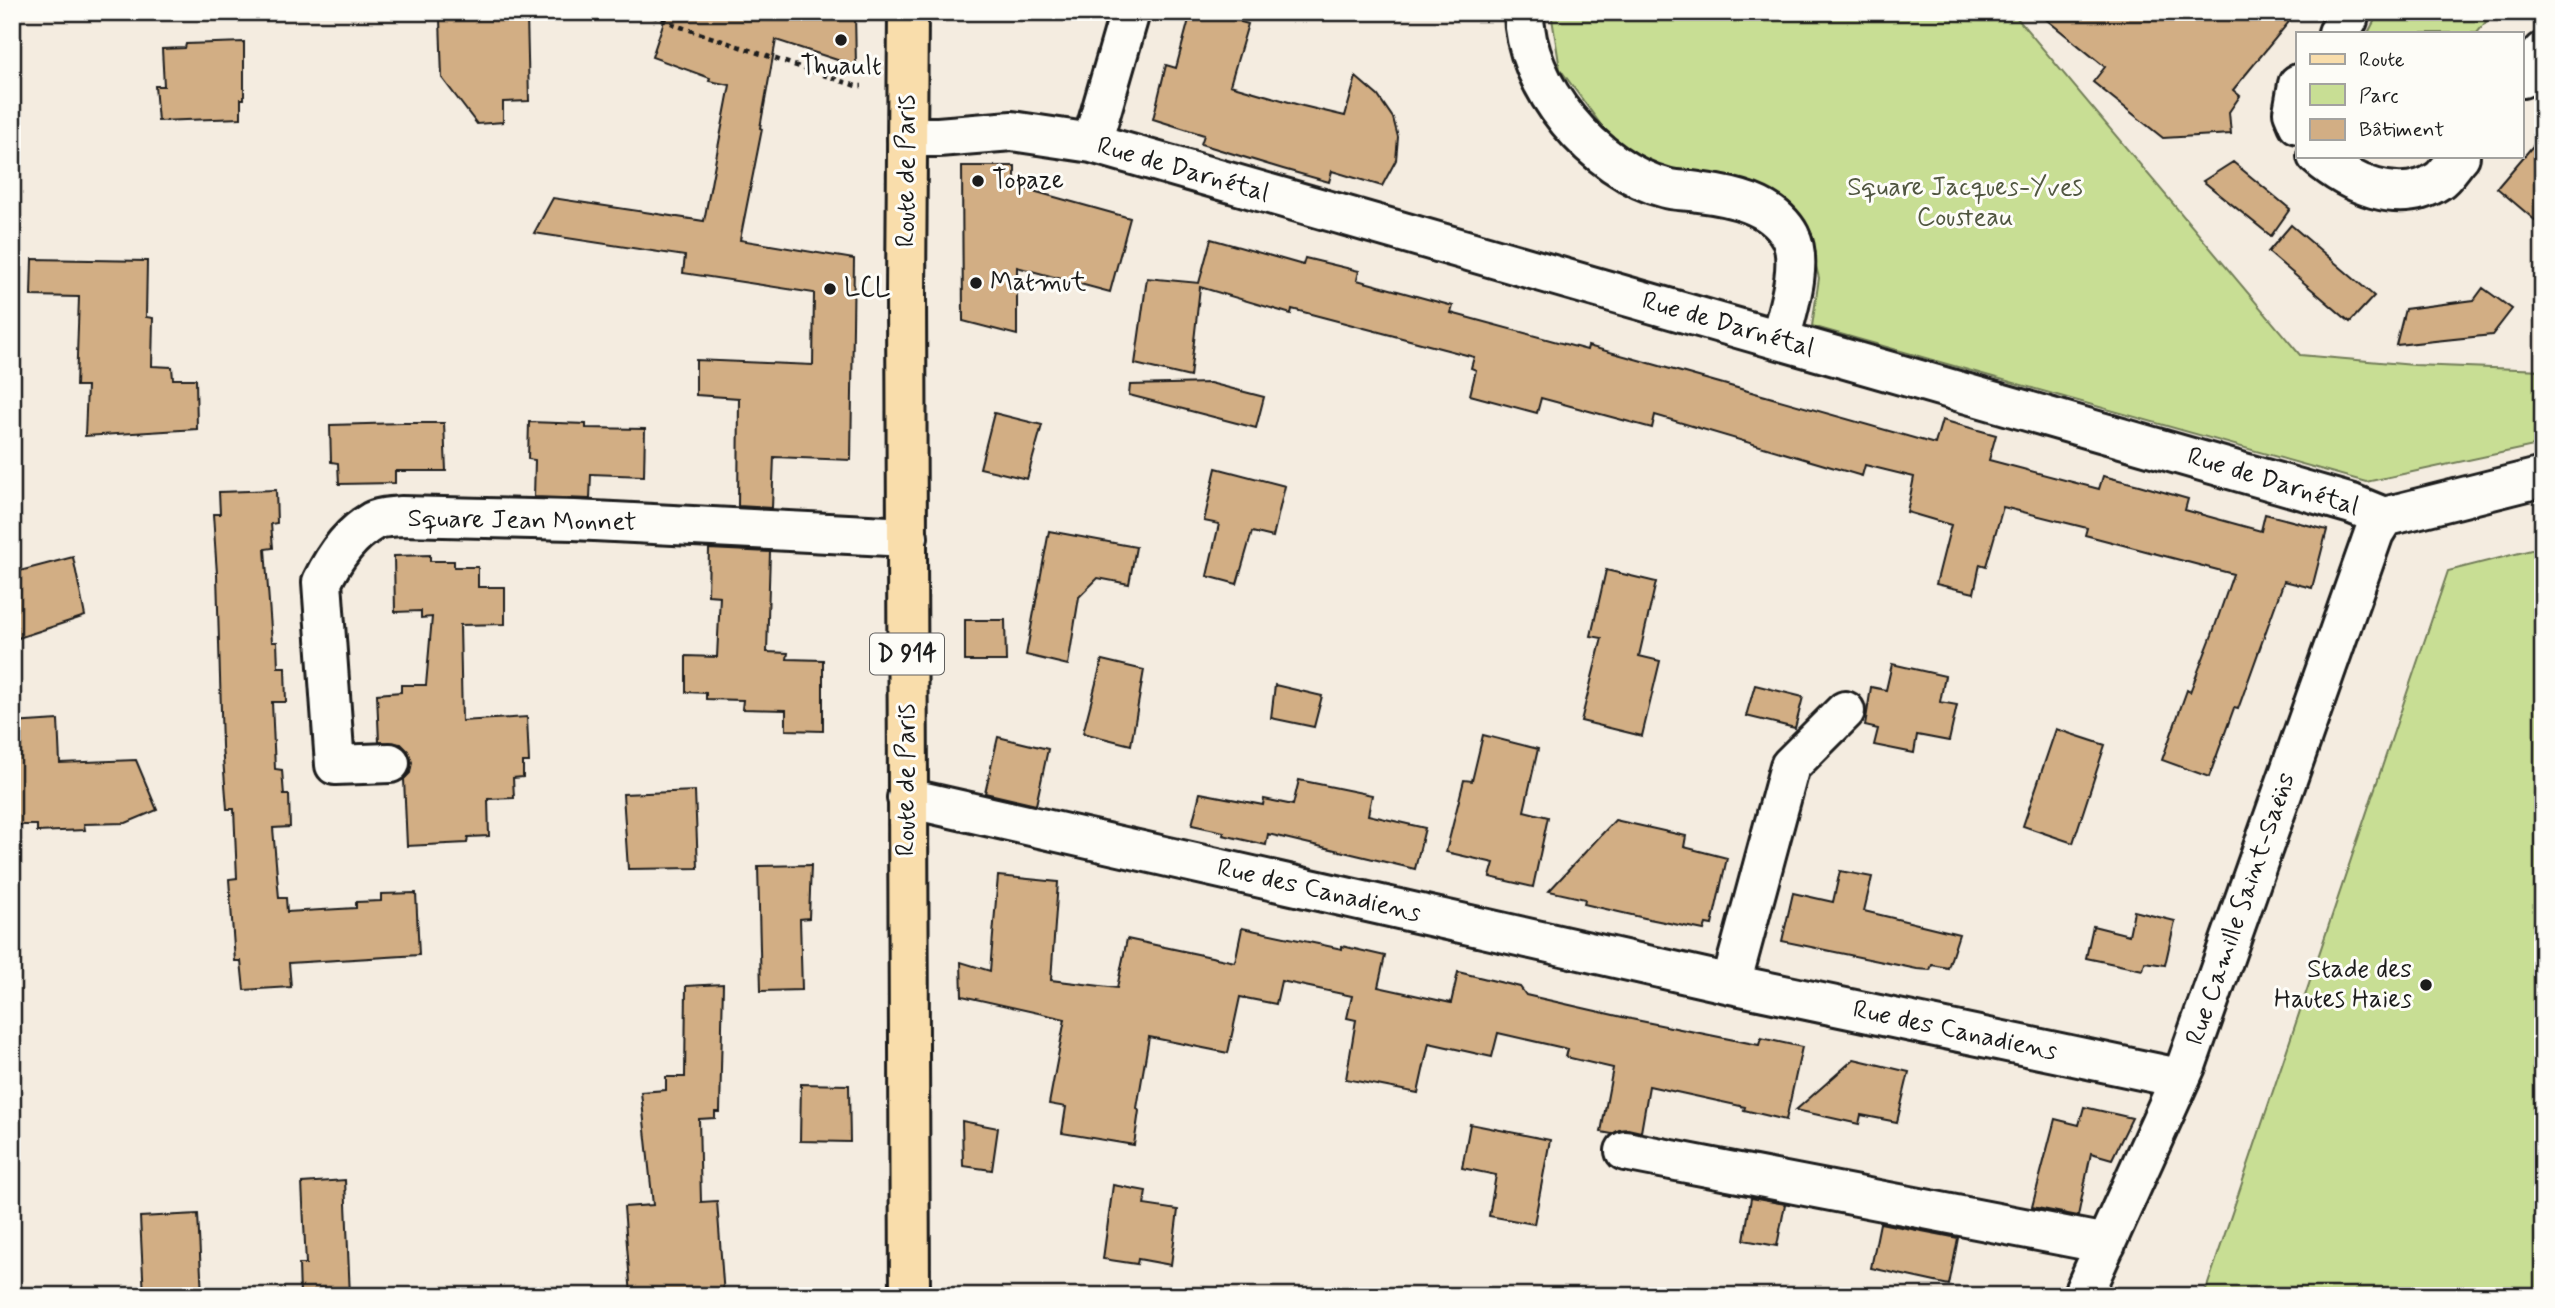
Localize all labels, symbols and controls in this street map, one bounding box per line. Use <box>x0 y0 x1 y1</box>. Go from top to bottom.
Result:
marker: Thuault <box>833 32 849 48</box>
legend <box>2296 32 2524 158</box>
text: Route <box>2359 46 2405 74</box>
place label: Thuault <box>800 50 882 84</box>
text: Parc <box>2359 82 2399 110</box>
street label: Route de Paris <box>890 95 924 247</box>
text: Bâtiment <box>2359 116 2444 144</box>
street label: Rue de Darnétal <box>1093 129 1273 211</box>
place label: Topaze <box>992 164 1064 198</box>
park label: Square Jacques-Yves Cousteau <box>1847 171 2083 235</box>
marker: Topaze <box>970 173 986 189</box>
place label: Matmut <box>990 266 1086 300</box>
place label: LCL <box>844 272 891 306</box>
marker: Matmut <box>968 275 984 291</box>
marker: LCL <box>822 281 838 297</box>
street label: Rue de Darnétal <box>1638 284 1818 366</box>
street label: Rue de Darnétal <box>2183 440 2363 524</box>
street label: Square Jean Monnet <box>407 502 637 540</box>
road number: D 914 <box>870 634 944 674</box>
street label: Route de Paris <box>890 704 924 856</box>
street label: Rue Camille Saint-Saëns <box>2178 768 2304 1050</box>
street label: Rue des Canadiens <box>1214 851 1424 931</box>
place label: Stade des Hautes Haies <box>2274 953 2412 1017</box>
marker: Stade des Hautes Haies <box>2418 977 2434 993</box>
street label: Rue des Canadiens <box>1850 993 2060 1069</box>

